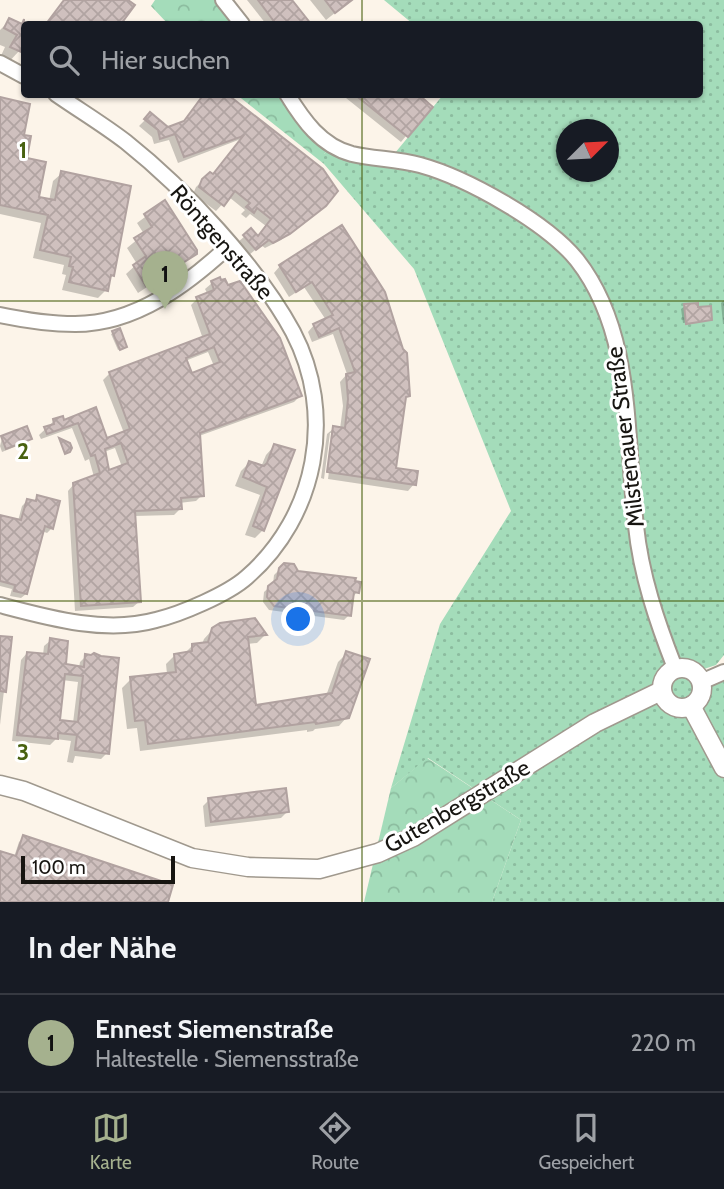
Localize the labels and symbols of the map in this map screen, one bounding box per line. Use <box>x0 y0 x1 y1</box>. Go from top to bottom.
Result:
north arrow <box>556 119 619 182</box>
text: 1 <box>19 136 27 164</box>
street label: Röntgenstraße <box>165 179 280 305</box>
pin: 1 <box>142 251 188 309</box>
street label: Milstenauer Straße <box>600 345 650 529</box>
text: 2 <box>17 437 29 465</box>
your location <box>281 602 315 636</box>
text: 3 <box>17 738 29 766</box>
street label: Gutenbergstraße <box>379 753 535 859</box>
scale bar <box>21 853 175 885</box>

